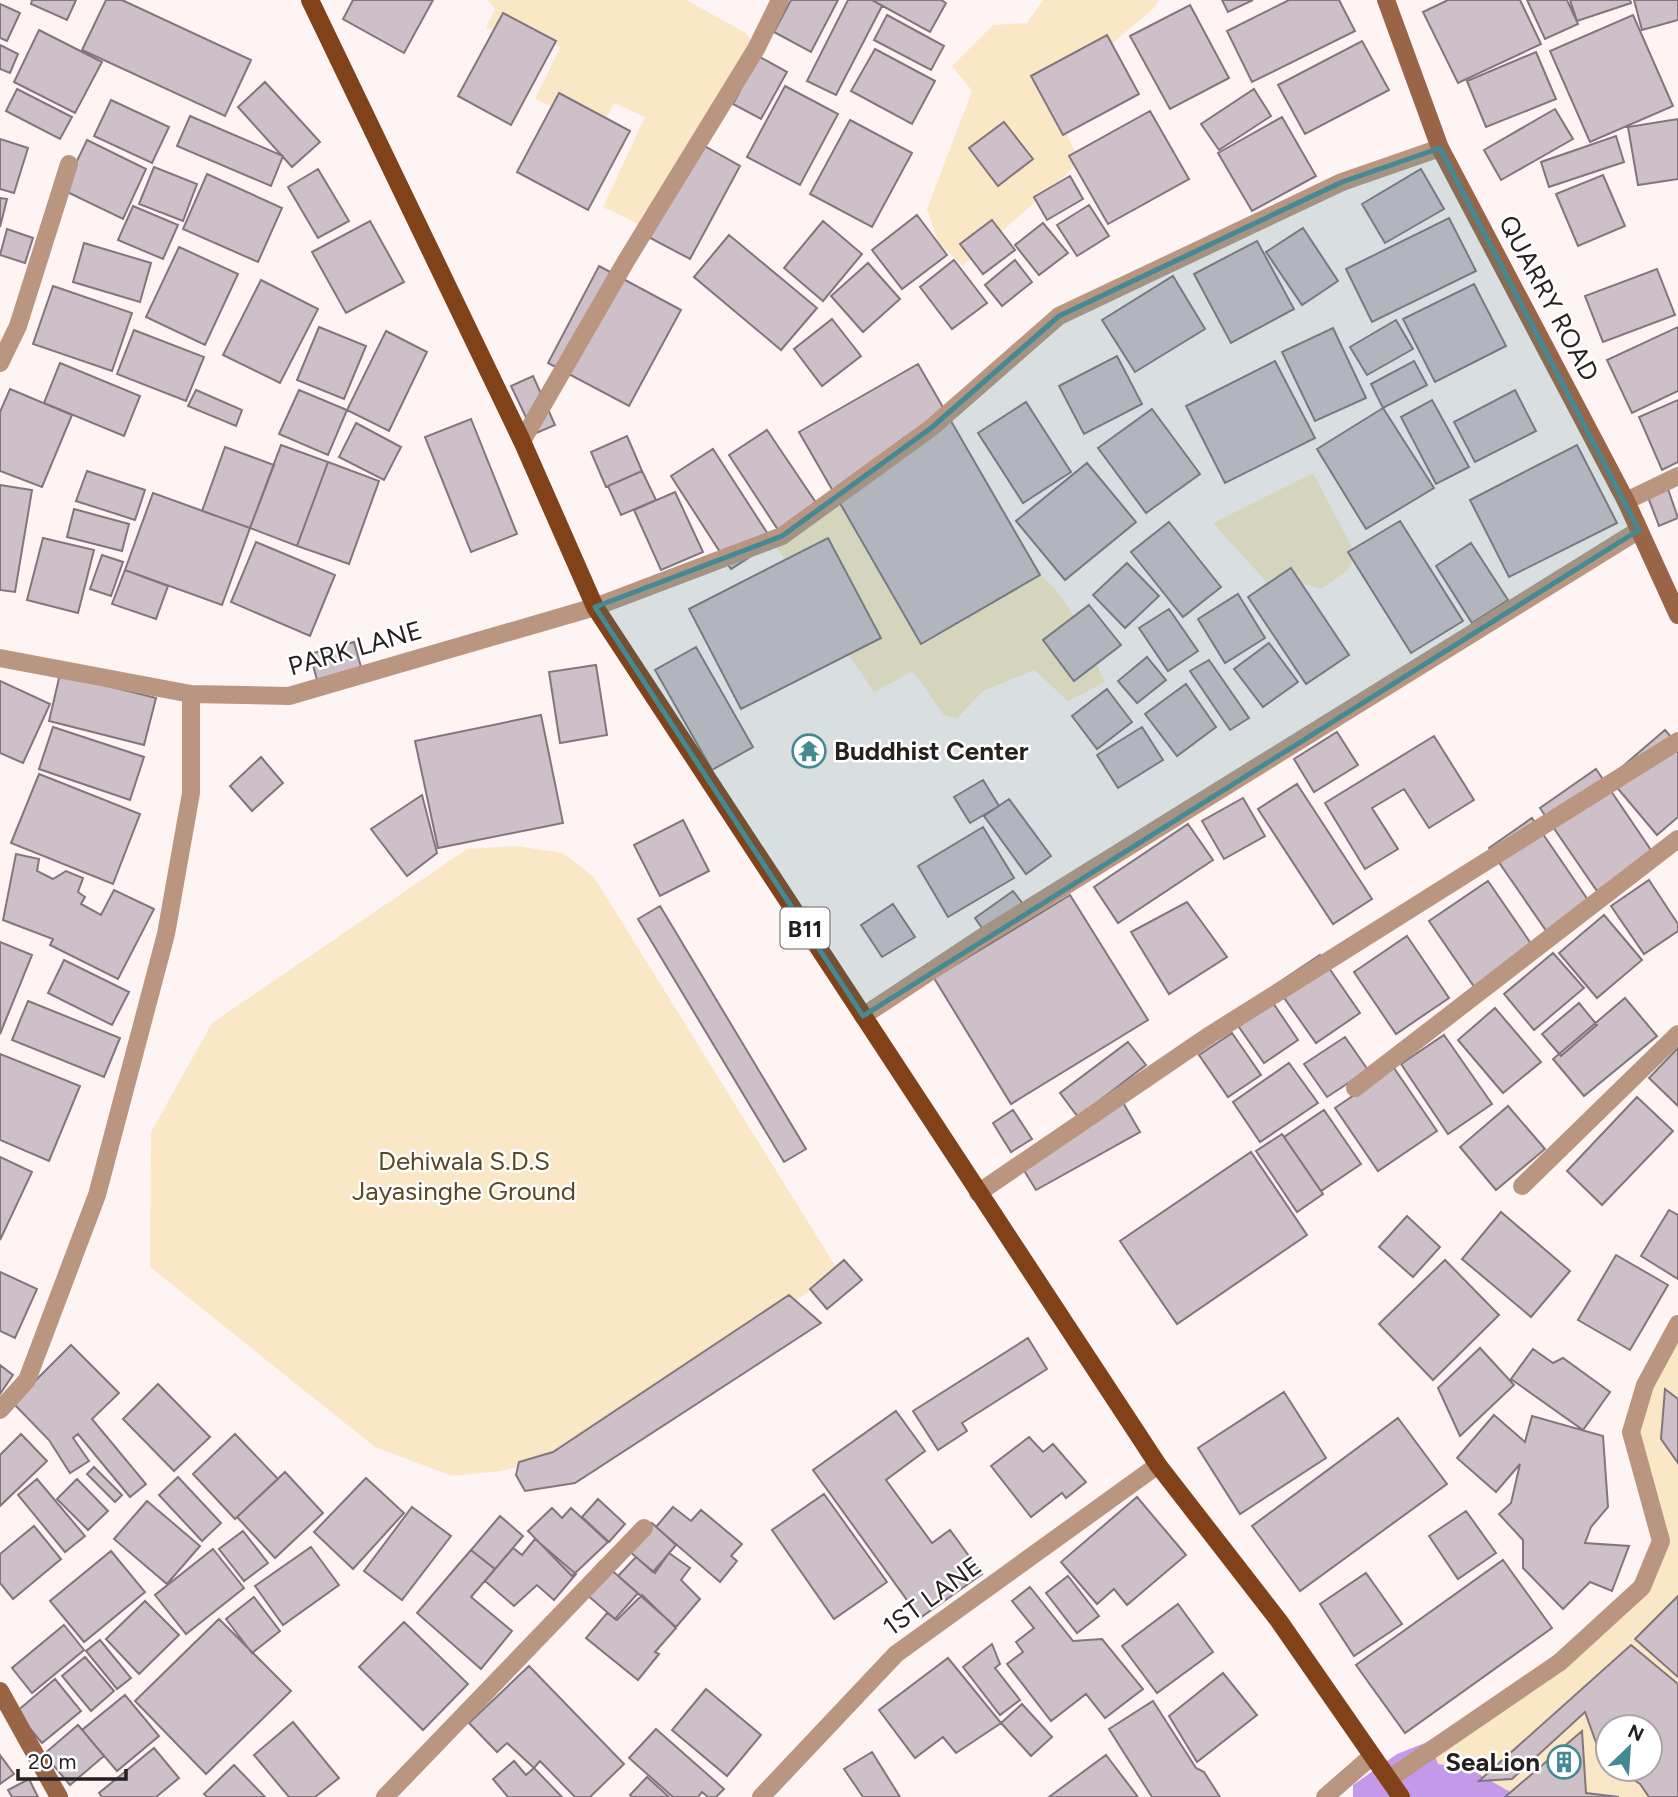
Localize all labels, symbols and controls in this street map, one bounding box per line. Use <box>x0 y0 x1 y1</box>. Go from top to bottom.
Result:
street label: QUARRY ROAD <box>1492 210 1606 386</box>
street label: PARK LANE <box>284 614 426 682</box>
temple icon: Buddhist Center <box>790 732 828 770</box>
place label: Buddhist Center <box>834 735 1029 767</box>
road number: B11 <box>780 908 830 948</box>
park label: Dehiwala S.D.S Jayasinghe Ground <box>352 1145 576 1207</box>
street label: 1ST LANE <box>876 1550 988 1642</box>
north arrow <box>1594 1713 1664 1783</box>
text: N <box>1624 1720 1647 1747</box>
scale bar <box>18 1738 126 1782</box>
building icon: SeaLion <box>1545 1743 1583 1781</box>
place label: SeaLion <box>1445 1746 1540 1778</box>
text: 20 m <box>28 1749 76 1774</box>

